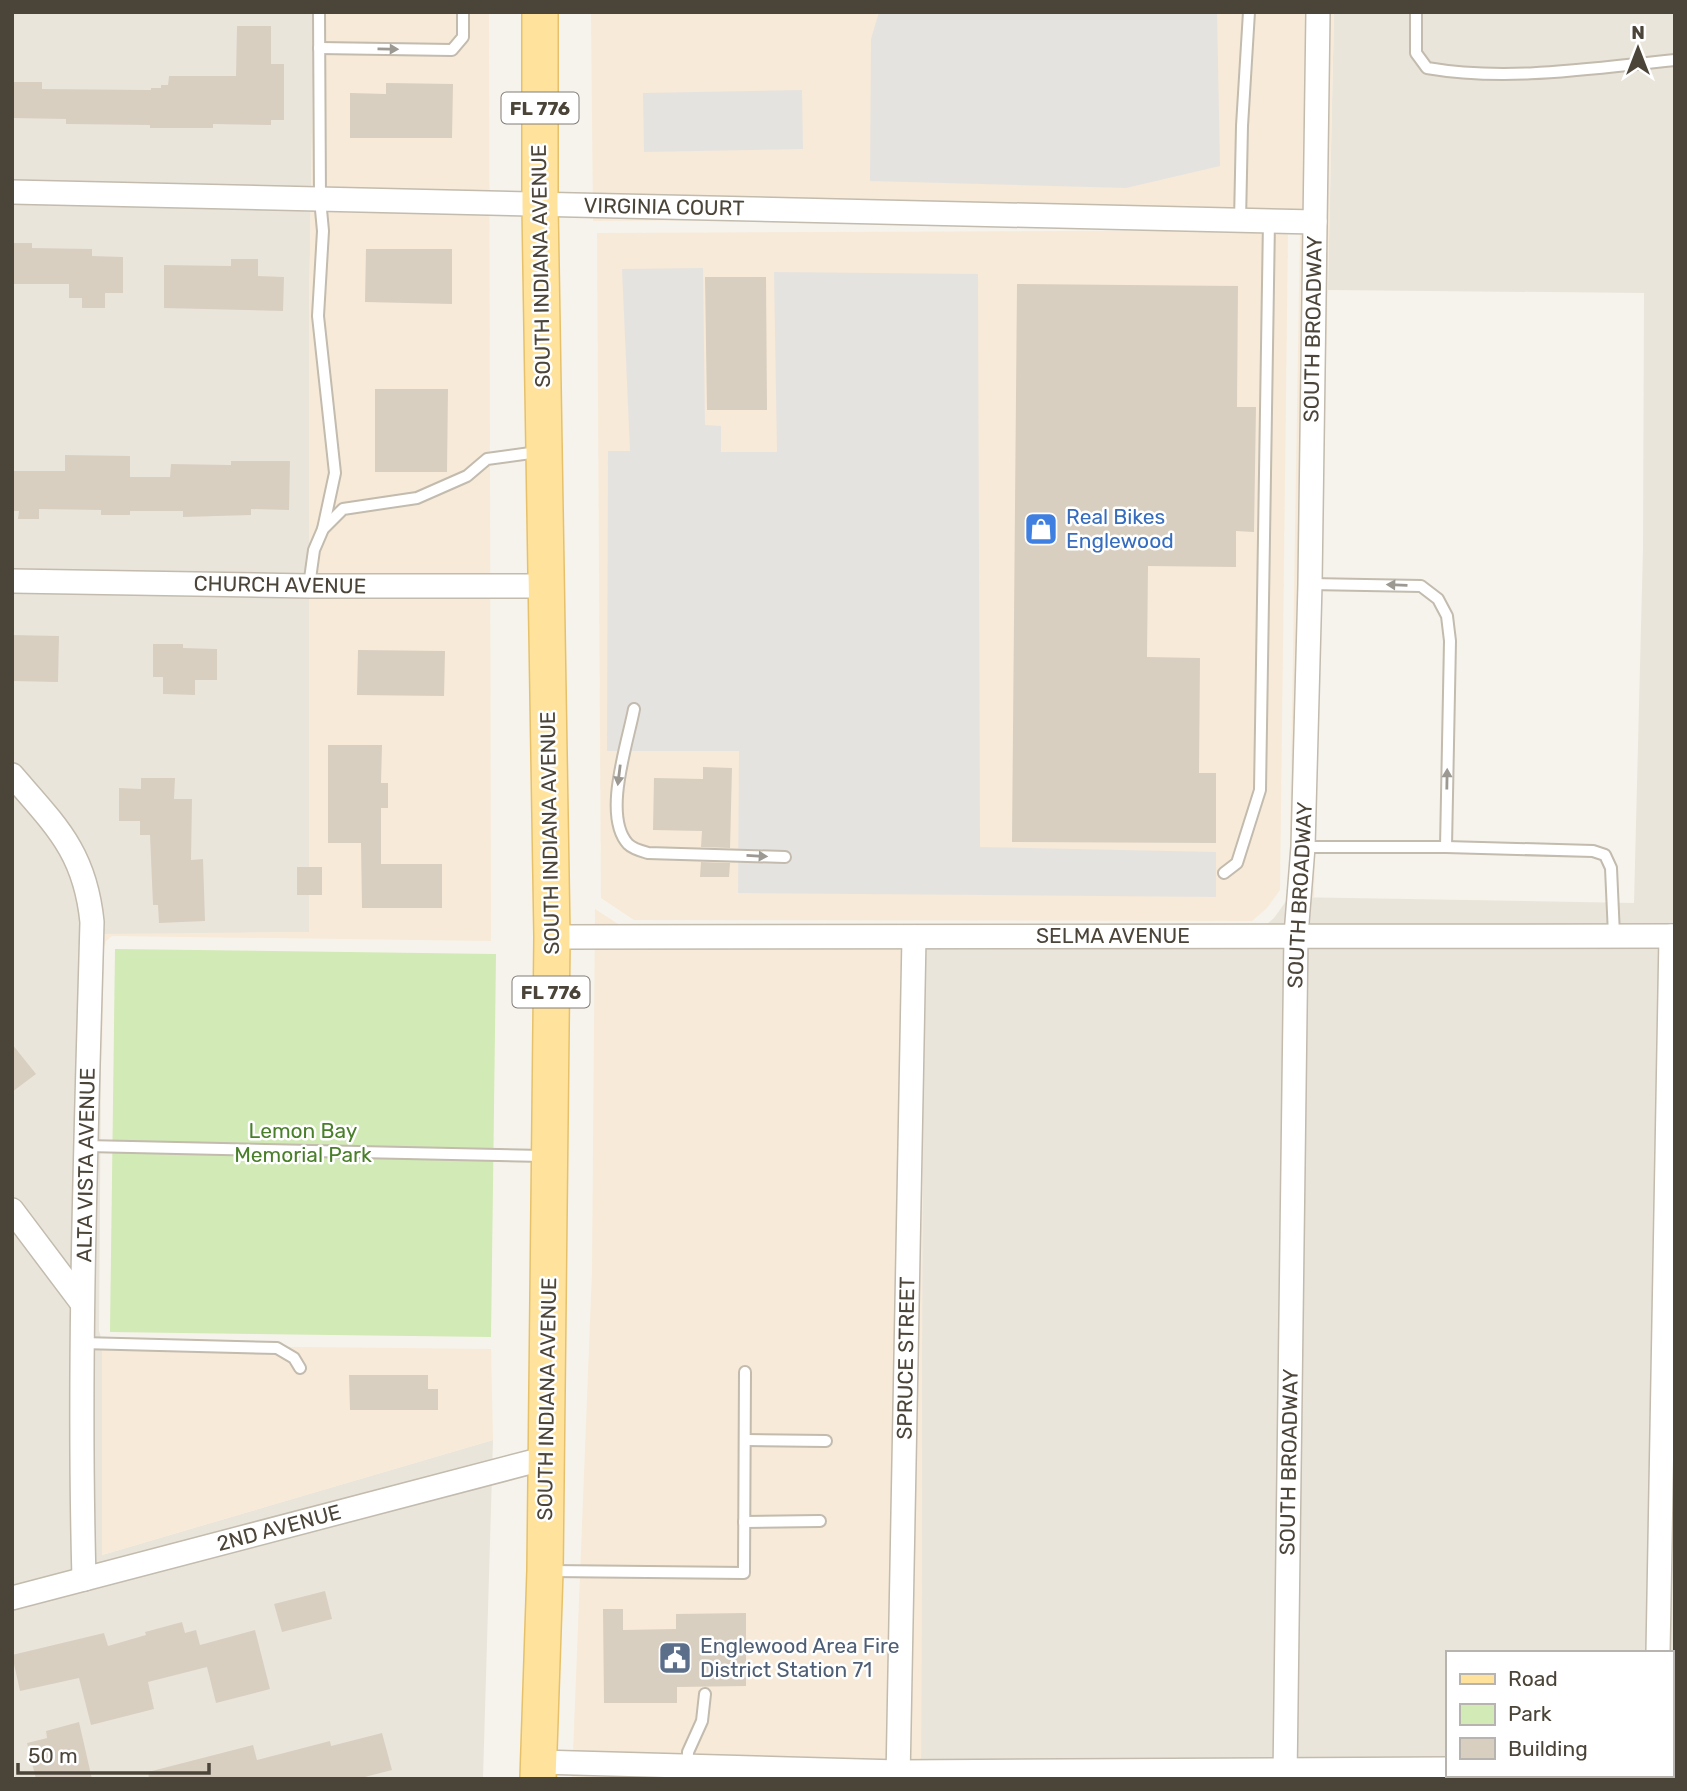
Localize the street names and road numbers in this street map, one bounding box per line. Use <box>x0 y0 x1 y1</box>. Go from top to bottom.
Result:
road number: FL 776 <box>502 92 578 124</box>
street label: SOUTH INDIANA AVENUE <box>526 144 555 388</box>
street label: VIRGINIA COURT <box>583 193 745 220</box>
street label: SOUTH BROADWAY <box>1298 235 1327 423</box>
street label: CHURCH AVENUE <box>194 570 367 599</box>
street label: SOUTH INDIANA AVENUE <box>535 711 564 955</box>
street label: SOUTH BROADWAY <box>1282 801 1317 989</box>
street label: SELMA AVENUE <box>1036 923 1190 948</box>
road number: FL 776 <box>512 976 590 1008</box>
street label: ALTA VISTA AVENUE <box>71 1067 100 1263</box>
street label: SPRUCE STREET <box>892 1276 919 1440</box>
street label: SOUTH INDIANA AVENUE <box>532 1277 561 1521</box>
street label: SOUTH BROADWAY <box>1274 1368 1303 1556</box>
street label: 2ND AVENUE <box>214 1499 344 1556</box>

